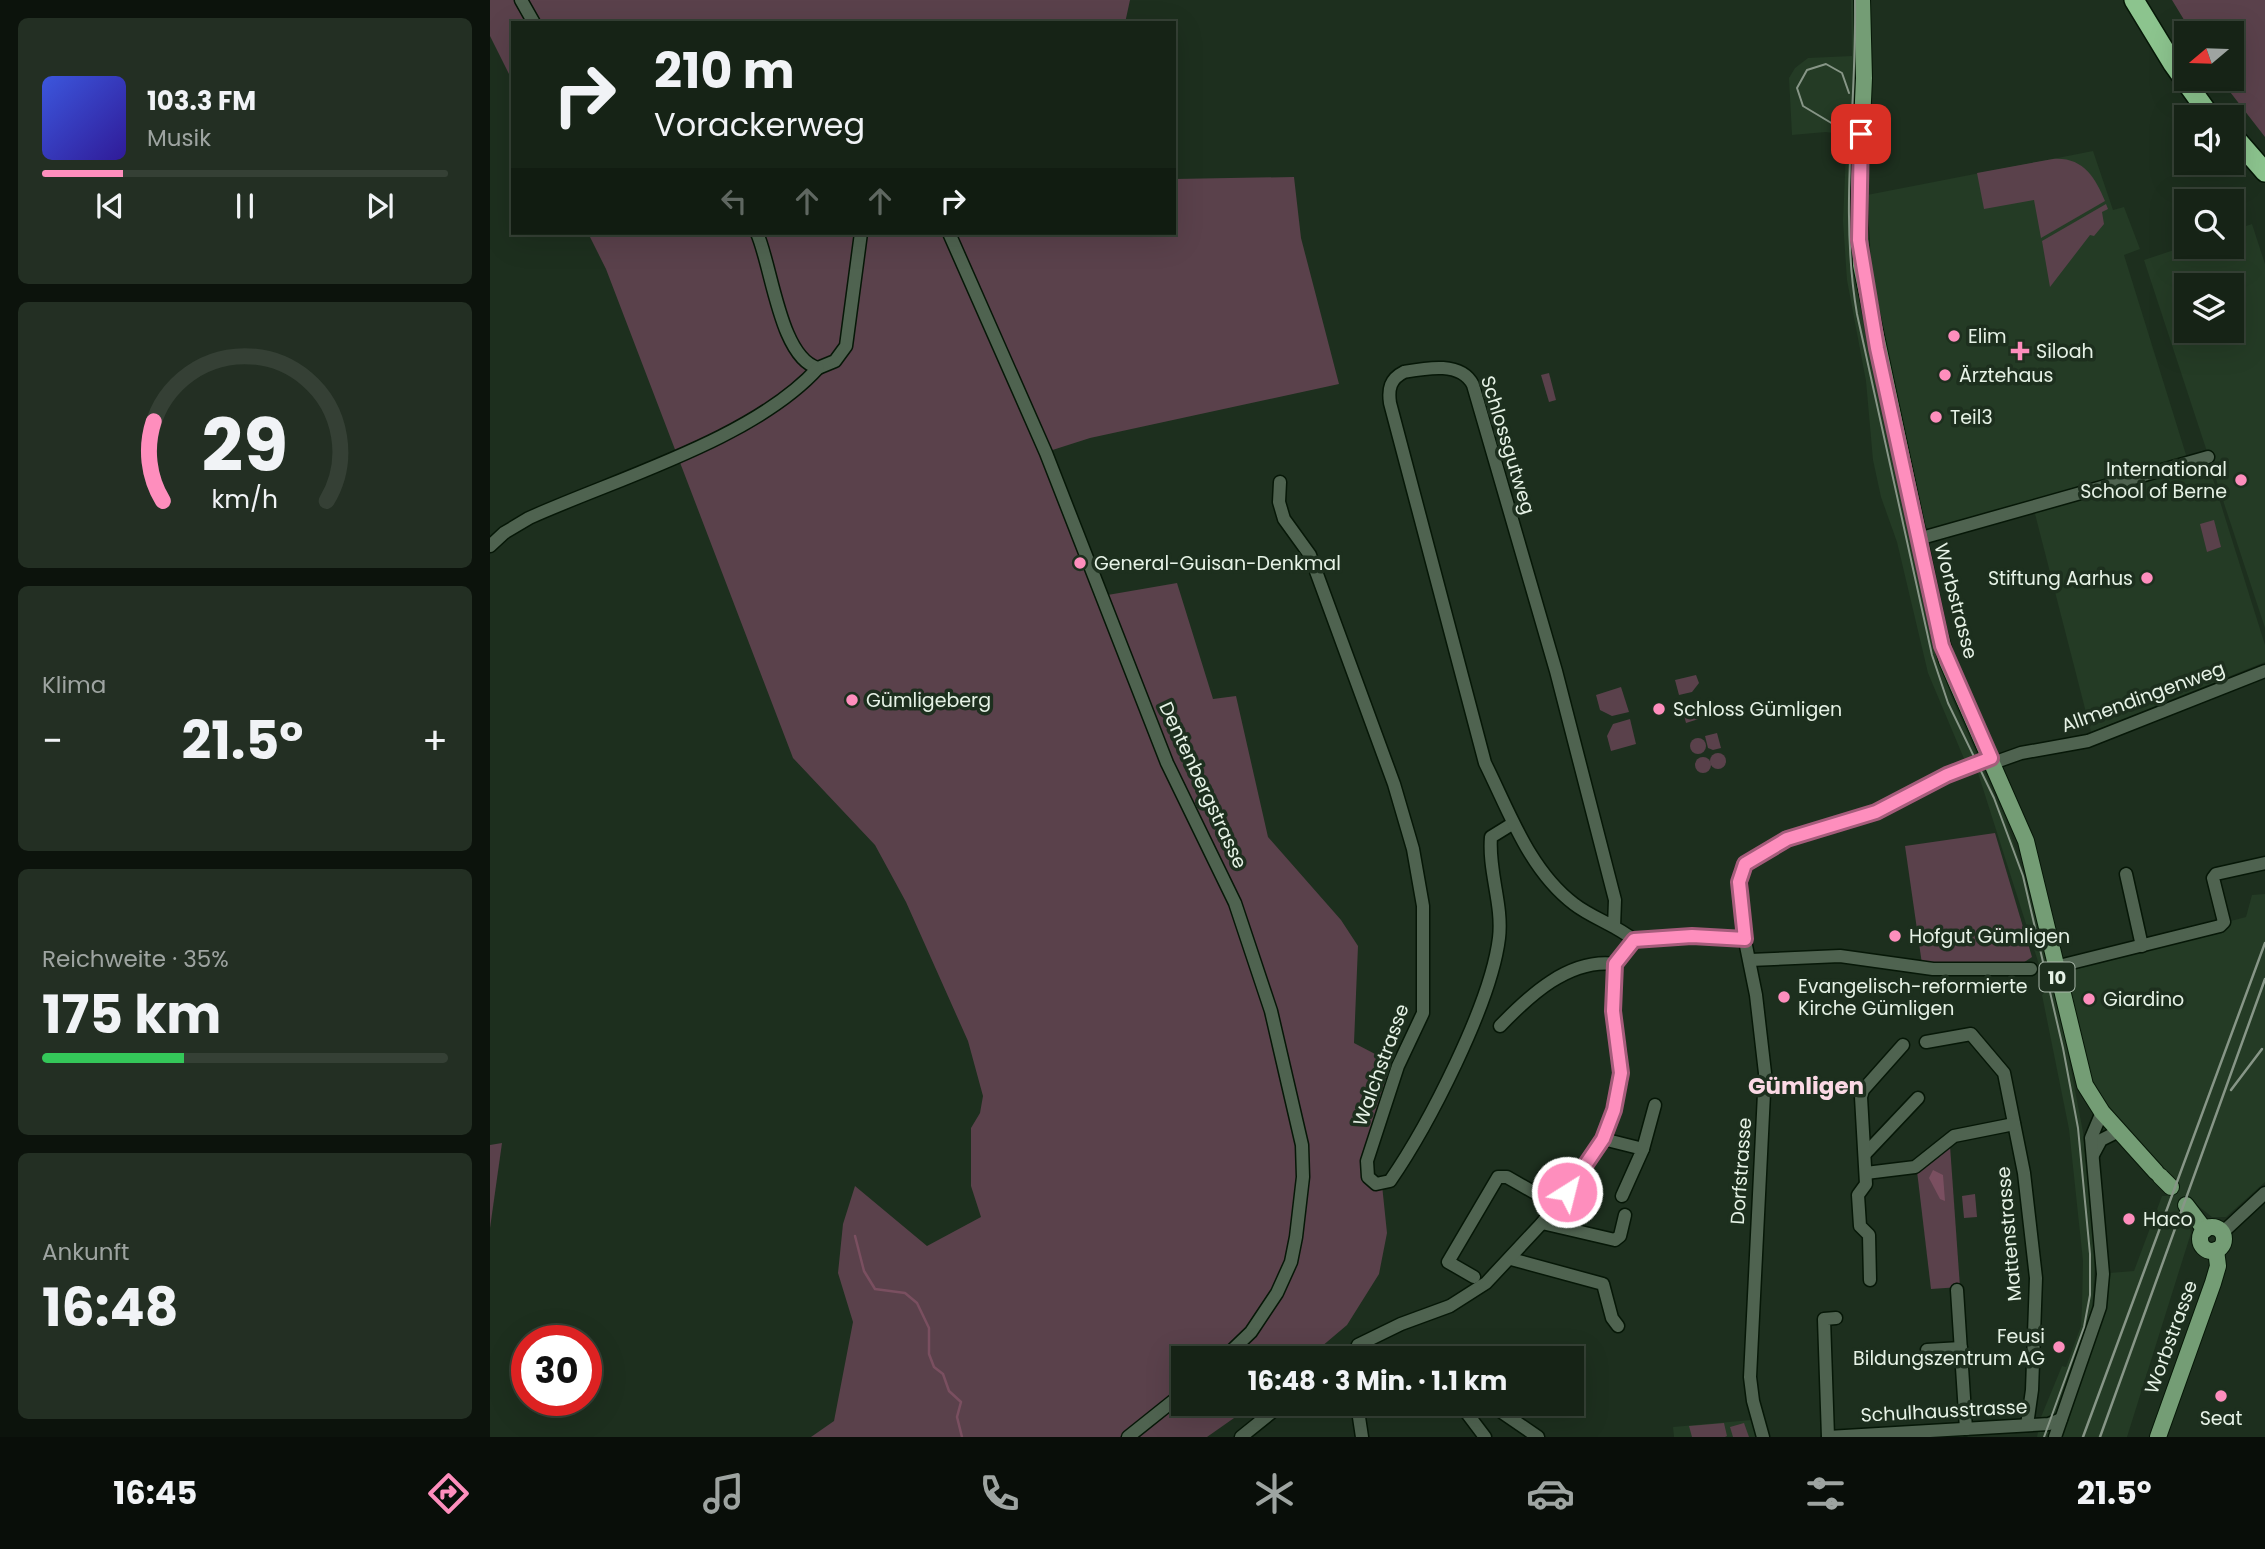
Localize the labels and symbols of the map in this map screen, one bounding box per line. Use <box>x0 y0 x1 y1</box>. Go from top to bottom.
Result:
north arrow <box>2174 21 2244 91</box>
pin <box>1831 104 1891 164</box>
place label: Elim <box>1968 323 2007 350</box>
marker: Elim <box>1946 328 1962 344</box>
place label: Siloah <box>2036 338 2094 365</box>
marker: Siloah <box>2010 341 2030 361</box>
place label: Ärztehaus <box>1959 362 2053 389</box>
marker: Ärztehaus <box>1937 367 1953 383</box>
street label: Schlossgutweg <box>1474 372 1542 518</box>
place label: Teil3 <box>1950 404 1993 431</box>
marker: Teil3 <box>1928 409 1944 425</box>
place label: International School of Berne <box>2080 456 2227 505</box>
marker: International School of Berne <box>2233 472 2249 488</box>
street label: Worbstrasse <box>1928 540 1984 662</box>
place label: General-Guisan-Denkmal <box>1094 550 1341 577</box>
marker: General-Guisan-Denkmal <box>1072 555 1088 571</box>
place label: Stiftung Aarhus <box>1988 565 2133 592</box>
marker: Stiftung Aarhus <box>2139 570 2155 586</box>
street label: Allmendingenweg <box>2057 655 2229 739</box>
place label: Gümligeberg <box>866 687 991 714</box>
marker: Gümligeberg <box>844 692 860 708</box>
place label: Schloss Gümligen <box>1673 696 1842 723</box>
street label: Dentenbergstrasse <box>1152 697 1254 873</box>
marker: Schloss Gümligen <box>1651 701 1667 717</box>
place label: Hofgut Gümligen <box>1909 923 2070 950</box>
marker: Hofgut Gümligen <box>1887 928 1903 944</box>
road number: 10 <box>2040 962 2074 992</box>
place label: Evangelisch-reformierte Kirche Gümligen <box>1798 973 2028 1022</box>
place label: Giardino <box>2103 986 2184 1013</box>
marker: Evangelisch-reformierte Kirche Gümligen <box>1776 989 1792 1005</box>
marker: Giardino <box>2081 991 2097 1007</box>
street label: Walchstrasse <box>1346 1000 1416 1130</box>
district label: Gümligen <box>1748 1070 1864 1102</box>
street label: Dorfstrasse <box>1724 1117 1758 1225</box>
position arrow <box>1530 1155 1604 1229</box>
street label: Mattenstrasse <box>1990 1165 2028 1303</box>
place label: Haco <box>2143 1206 2193 1233</box>
marker: Haco <box>2121 1211 2137 1227</box>
street label: Worbstrasse <box>2138 1276 2204 1398</box>
place label: Feusi Bildungszentrum AG <box>1853 1323 2045 1372</box>
speed limit sign: 30 <box>511 1325 602 1416</box>
marker: Feusi Bildungszentrum AG <box>2051 1339 2067 1355</box>
marker: Seat <box>2213 1388 2229 1404</box>
street label: Schulhausstrasse <box>1860 1393 2028 1429</box>
place label: Seat <box>2200 1405 2242 1432</box>

